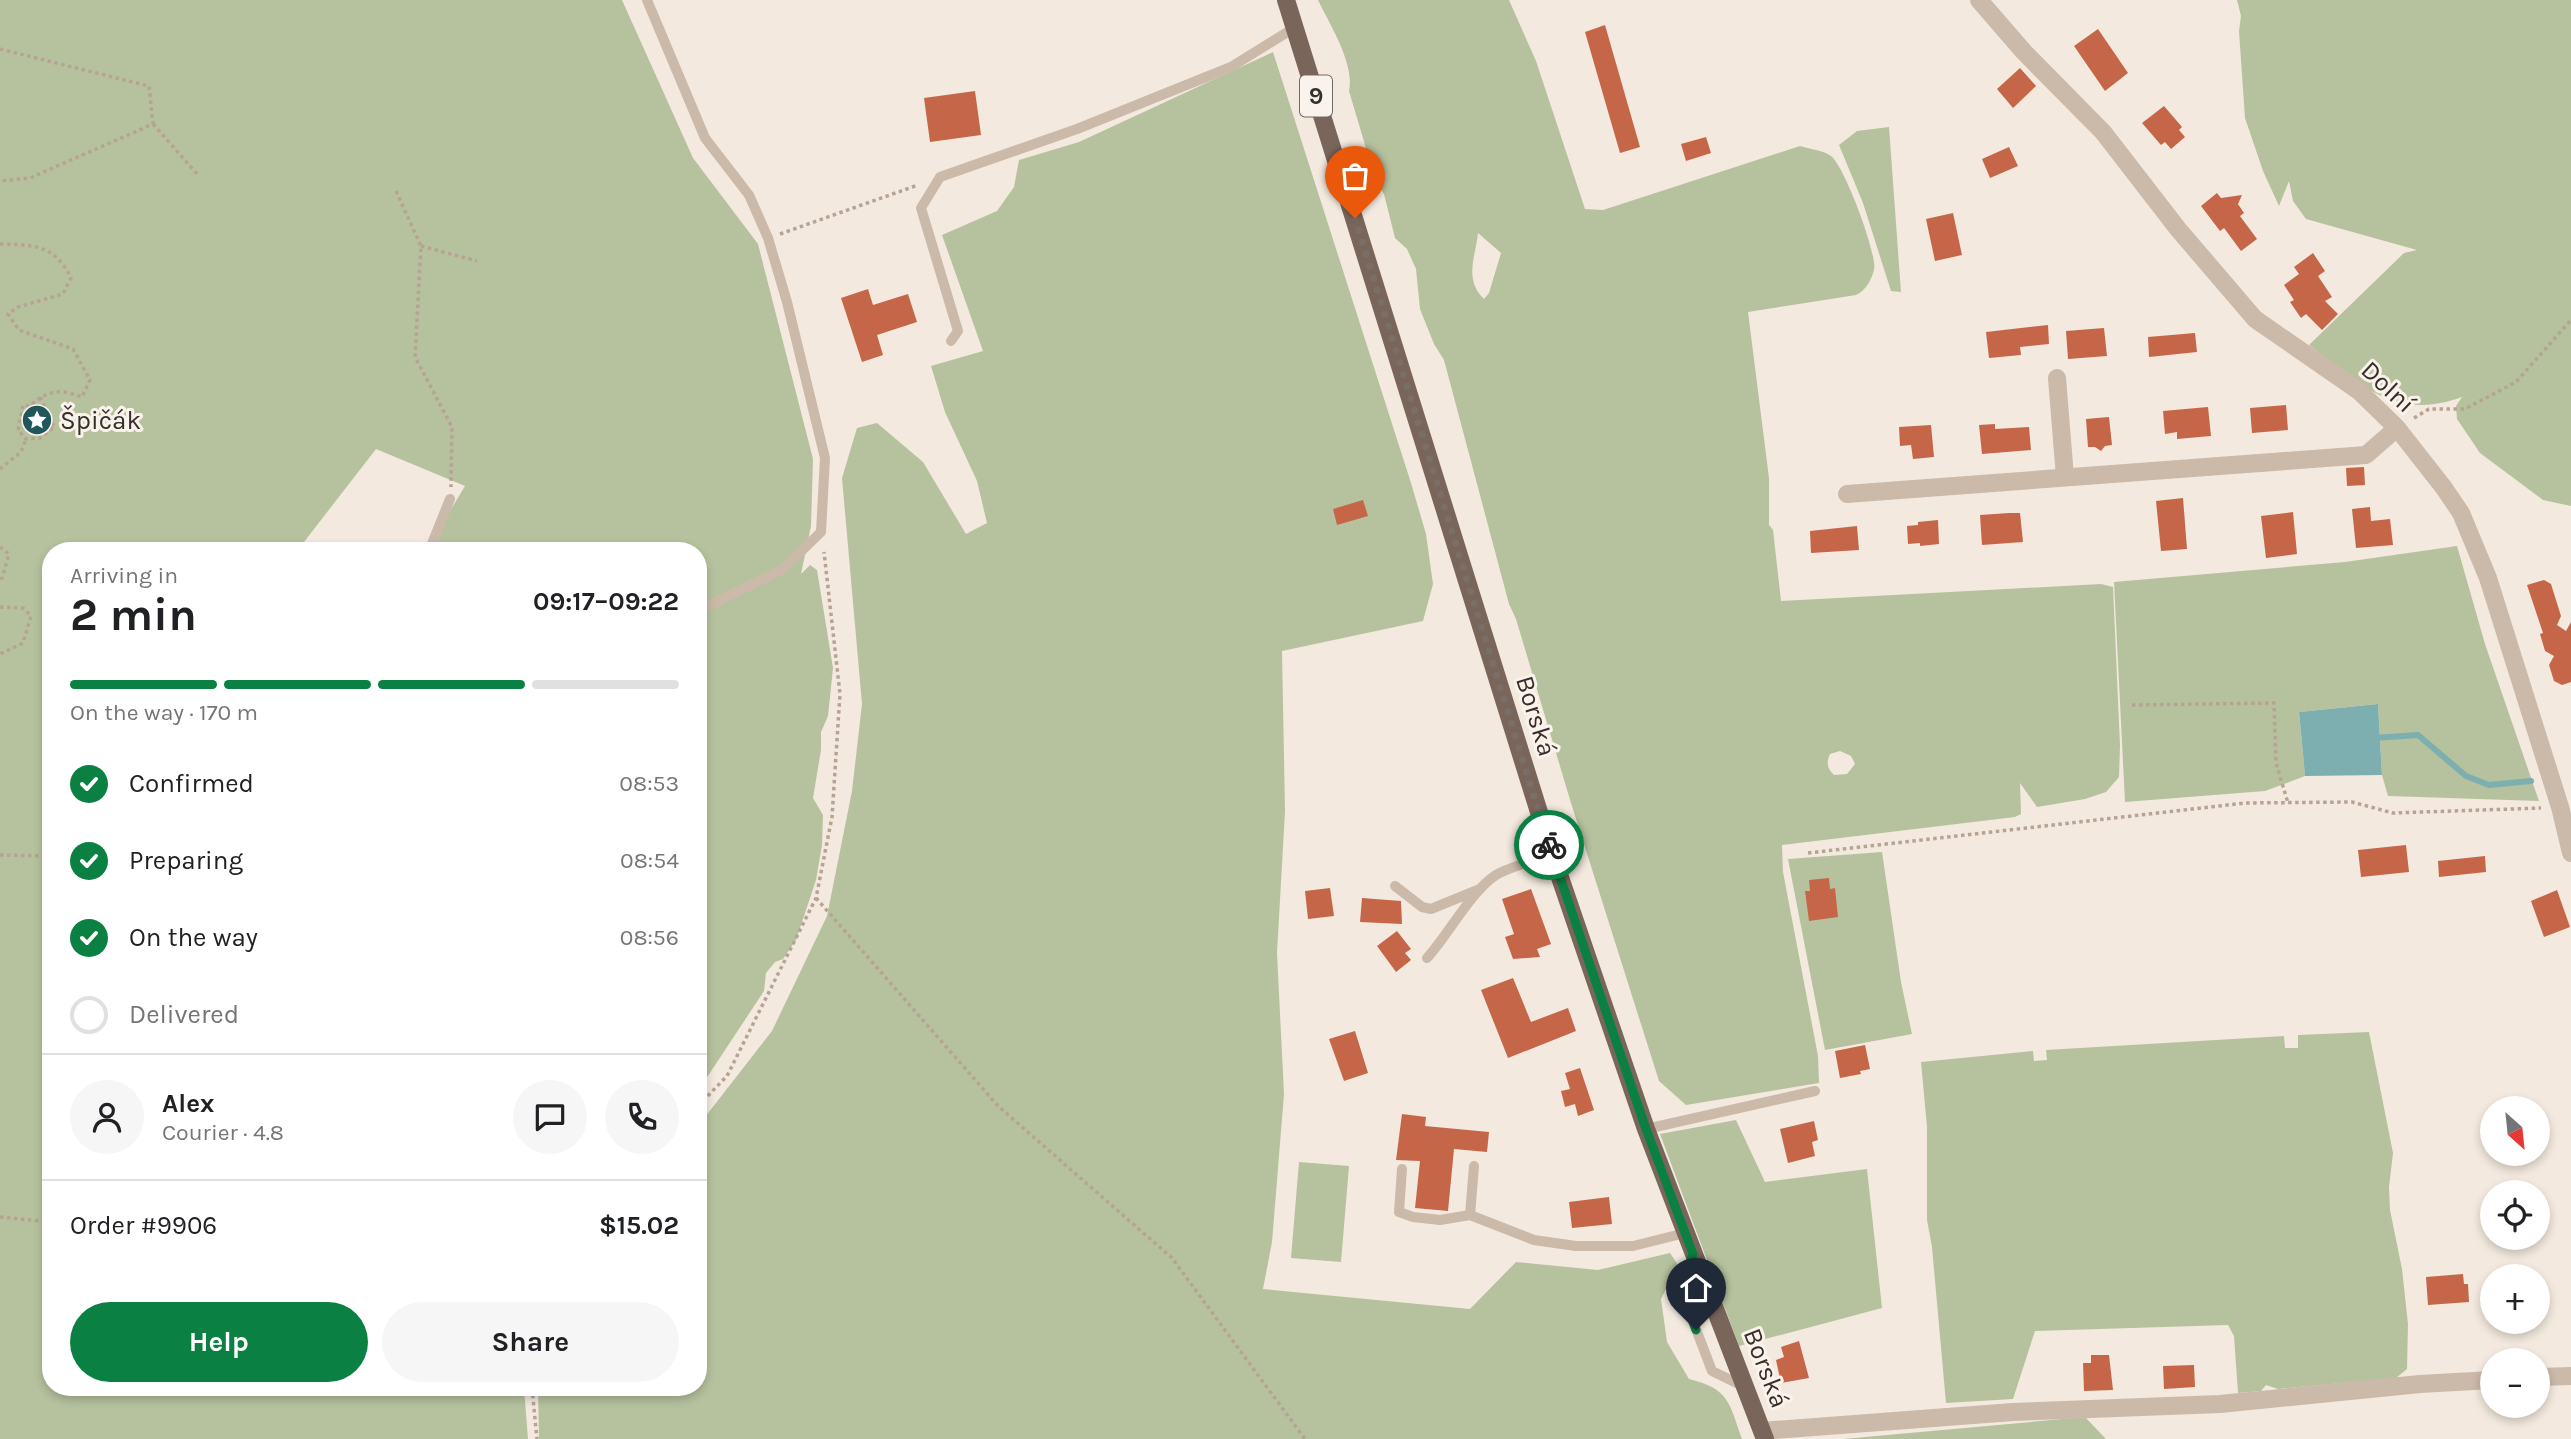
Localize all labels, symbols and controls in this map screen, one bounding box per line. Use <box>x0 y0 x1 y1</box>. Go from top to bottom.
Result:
road number: 9 <box>1300 76 1332 116</box>
pin <box>1325 146 1385 218</box>
icon: bag <box>1336 157 1374 195</box>
street label: Dolní <box>2355 354 2421 420</box>
place icon: Špičák <box>20 403 54 437</box>
place label: Špičák <box>60 404 141 436</box>
text: Arriving in <box>70 562 178 589</box>
text: 09:17–09:22 <box>533 586 679 617</box>
text: 2 min <box>70 588 197 642</box>
street label: Borská <box>1509 672 1563 760</box>
text: On the way · 170 m <box>70 699 258 726</box>
icon: check <box>70 765 108 803</box>
text: Confirmed <box>129 768 254 799</box>
text: 08:53 <box>619 770 679 797</box>
courier <box>1514 810 1584 880</box>
icon: bike <box>1530 826 1568 864</box>
icon: check <box>70 842 108 880</box>
text: Preparing <box>129 845 243 876</box>
text: 08:54 <box>620 847 679 874</box>
icon: check <box>70 919 108 957</box>
text: On the way <box>129 922 258 953</box>
text: 08:56 <box>620 924 679 951</box>
text: Delivered <box>129 999 239 1030</box>
button: person <box>70 1080 144 1154</box>
button: chat <box>513 1080 587 1154</box>
button: phone <box>605 1080 679 1154</box>
text: Alex <box>162 1088 214 1119</box>
north arrow <box>2480 1096 2550 1166</box>
map controls <box>2480 1096 2550 1418</box>
text: Courier · 4.8 <box>162 1119 284 1146</box>
button: locate <box>2480 1180 2550 1250</box>
text: Order #9906 <box>70 1210 217 1241</box>
text: $15.02 <box>599 1210 679 1241</box>
pin <box>1666 1258 1726 1330</box>
button: + <box>2480 1264 2550 1334</box>
icon: home <box>1677 1269 1715 1307</box>
button: Help <box>70 1302 368 1382</box>
button: Share <box>382 1302 679 1382</box>
street label: Borská <box>1737 1324 1795 1412</box>
button: − <box>2480 1348 2550 1418</box>

